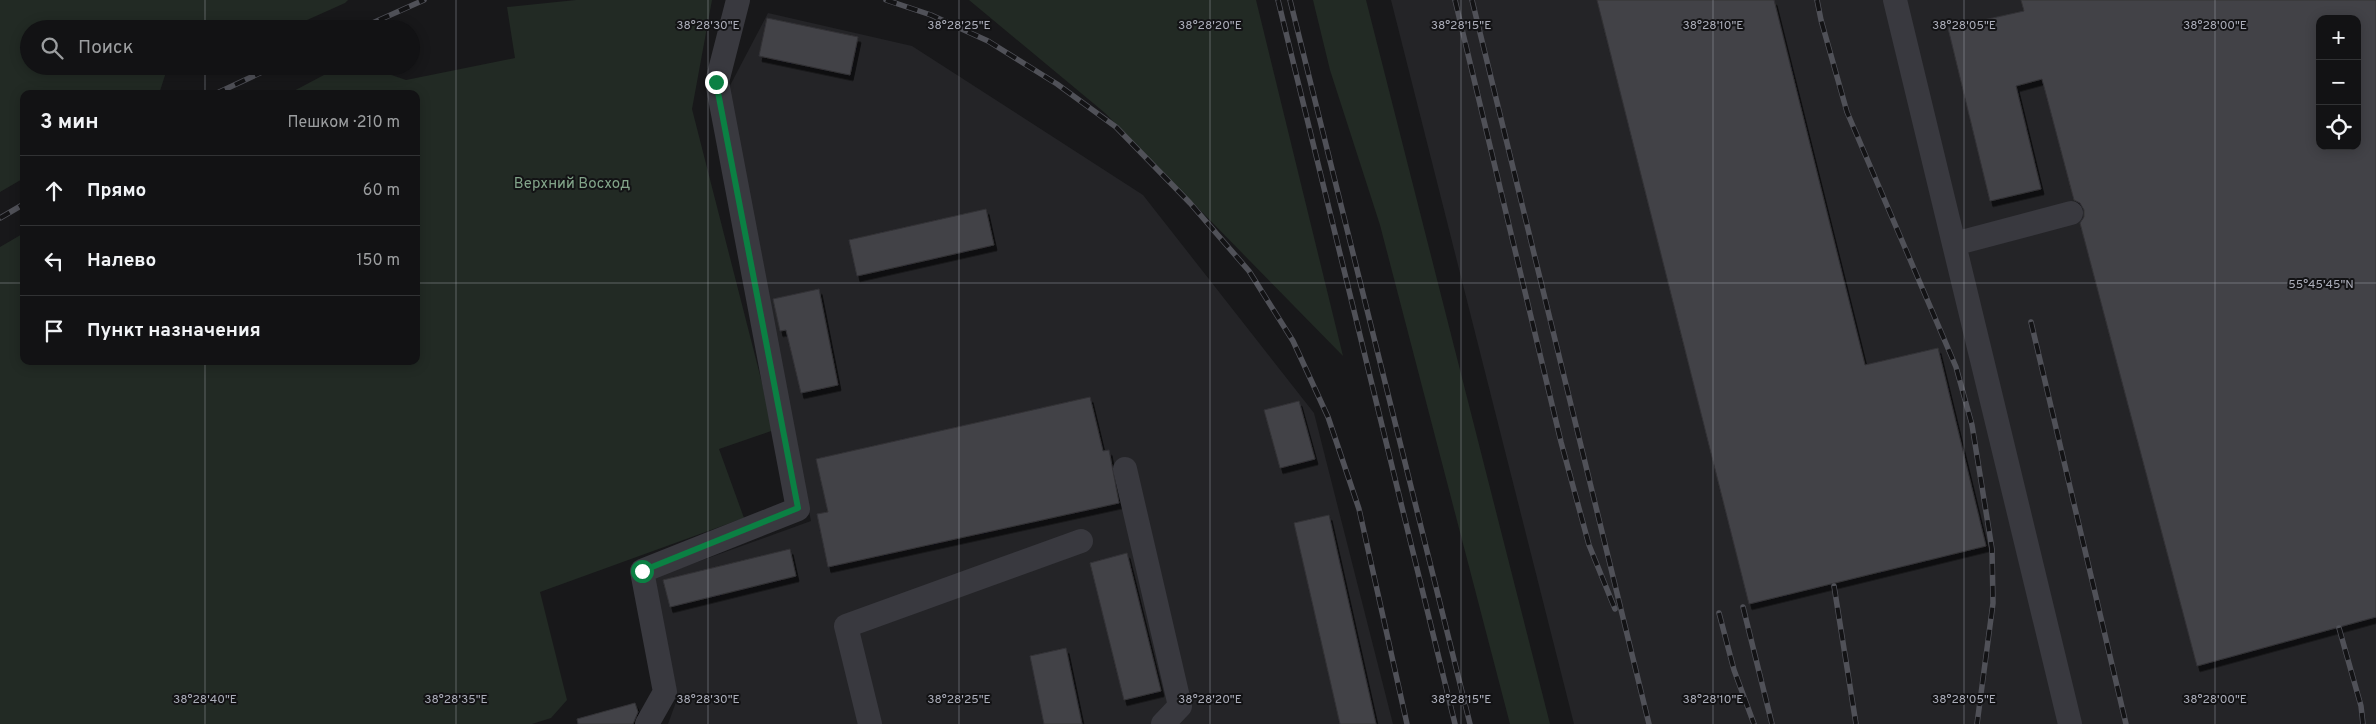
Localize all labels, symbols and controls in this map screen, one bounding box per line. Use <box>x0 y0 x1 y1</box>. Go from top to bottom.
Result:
map controls <box>2316 15 2361 150</box>
button: + <box>2316 15 2361 60</box>
text: 38°28'30"E <box>676 18 740 34</box>
text: 38°28'25"E <box>927 18 991 34</box>
text: 38°28'20"E <box>1178 18 1242 34</box>
text: 38°28'15"E <box>1431 18 1491 34</box>
text: 38°28'10"E <box>1683 18 1743 34</box>
text: 38°28'05"E <box>1932 18 1996 34</box>
text: 38°28'00"E <box>2183 18 2247 34</box>
search box <box>20 20 420 75</box>
icon: search <box>38 34 66 62</box>
text: Поиск <box>78 36 134 60</box>
button: − <box>2316 60 2361 105</box>
route end <box>705 71 728 94</box>
button: locate <box>2316 105 2361 150</box>
text: 3 мин <box>40 109 99 136</box>
text: Пешком · 210 m <box>287 113 400 133</box>
park label: Верхний Восход <box>514 175 630 194</box>
icon: ahead <box>40 177 68 205</box>
text: Прямо <box>87 179 146 203</box>
text: 60 m <box>363 181 400 201</box>
icon: left <box>40 247 68 275</box>
text: Налево <box>87 249 156 273</box>
text: 150 m <box>357 251 400 271</box>
text: 55°45'45"N <box>2288 277 2354 293</box>
icon: arrive <box>40 317 68 345</box>
text: Пункт назначения <box>87 319 261 343</box>
route start <box>631 560 654 583</box>
text: 38°28'40"E <box>173 692 237 708</box>
text: 38°28'35"E <box>424 692 488 708</box>
text: 38°28'30"E <box>676 692 740 708</box>
text: 38°28'25"E <box>927 692 991 708</box>
text: 38°28'20"E <box>1178 692 1242 708</box>
text: 38°28'15"E <box>1431 692 1491 708</box>
text: 38°28'10"E <box>1683 692 1743 708</box>
text: 38°28'05"E <box>1932 692 1996 708</box>
text: 38°28'00"E <box>2183 692 2247 708</box>

